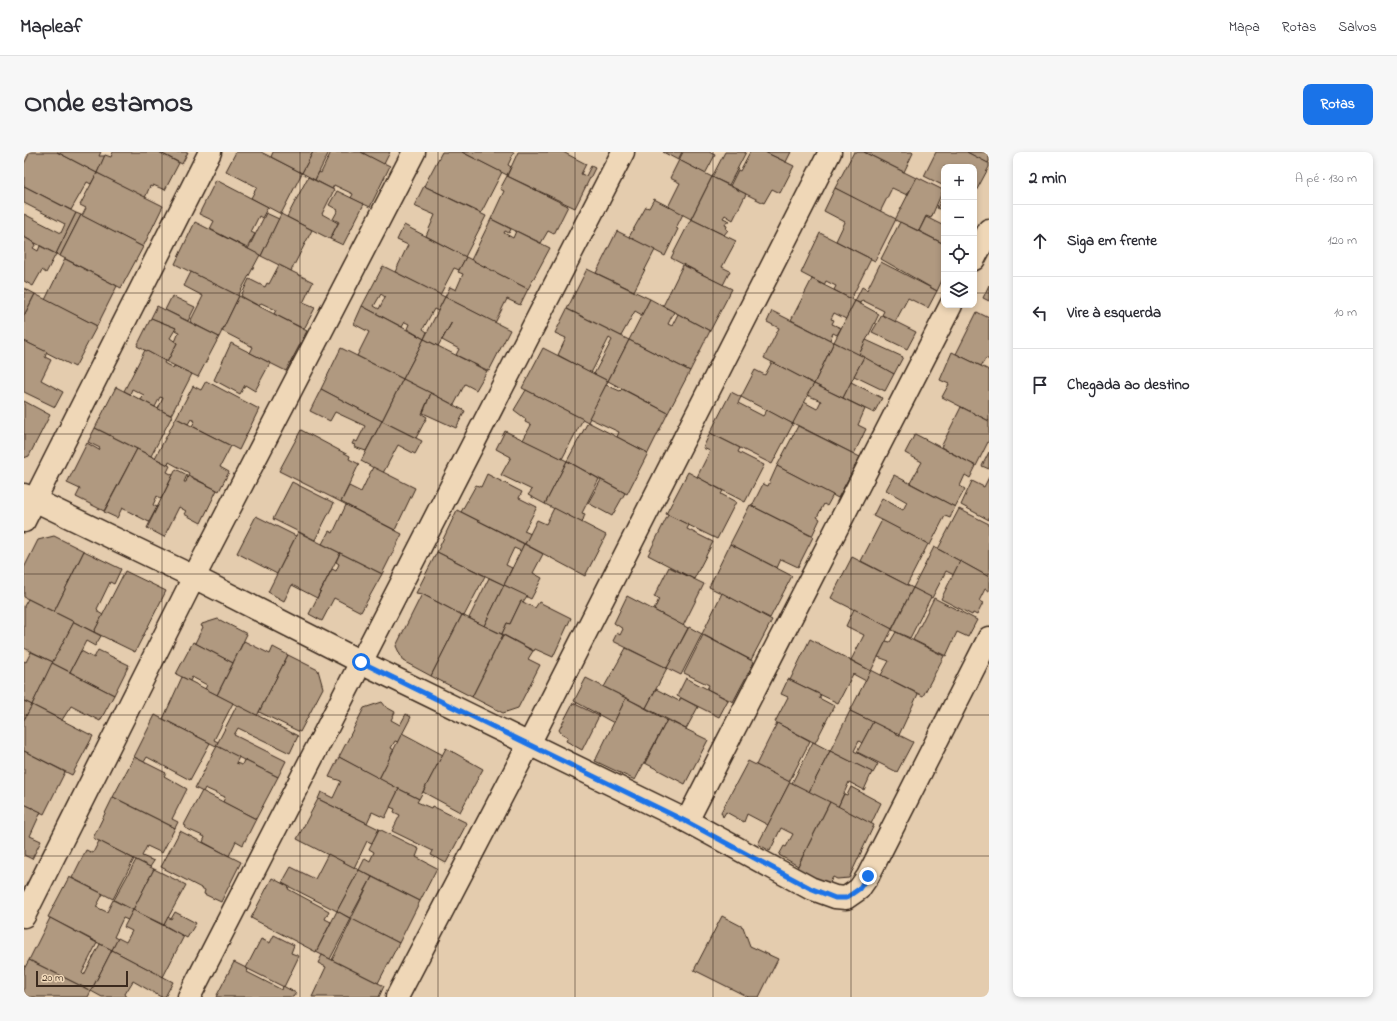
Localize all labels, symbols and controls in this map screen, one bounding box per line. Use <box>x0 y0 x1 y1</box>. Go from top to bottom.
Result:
text: Mapleaf <box>20 14 82 41</box>
text: Mapa <box>1229 17 1260 38</box>
text: Rotas <box>1282 17 1316 38</box>
text: Salvos <box>1338 17 1377 38</box>
text: Onde estamos <box>24 84 193 125</box>
button: Rotas <box>1303 84 1373 125</box>
map controls <box>941 164 977 308</box>
button: + <box>941 164 977 200</box>
text: 2 min <box>1029 166 1066 191</box>
text: A pé · 130 m <box>1295 169 1357 188</box>
button: − <box>941 200 977 236</box>
icon: ahead <box>1029 230 1051 252</box>
text: Siga em frente <box>1067 230 1157 252</box>
text: 120 m <box>1327 231 1357 250</box>
button: locate <box>941 236 977 272</box>
button: layers <box>941 272 977 308</box>
icon: left <box>1029 302 1051 324</box>
text: Vire à esquerda <box>1067 302 1161 324</box>
text: 10 m <box>1334 303 1357 322</box>
icon: arrive <box>1029 374 1051 396</box>
text: Chegada ao destino <box>1067 374 1190 396</box>
route start <box>352 653 370 671</box>
route end <box>859 867 877 885</box>
scale bar <box>36 969 128 988</box>
text: 20 m <box>42 970 64 986</box>

